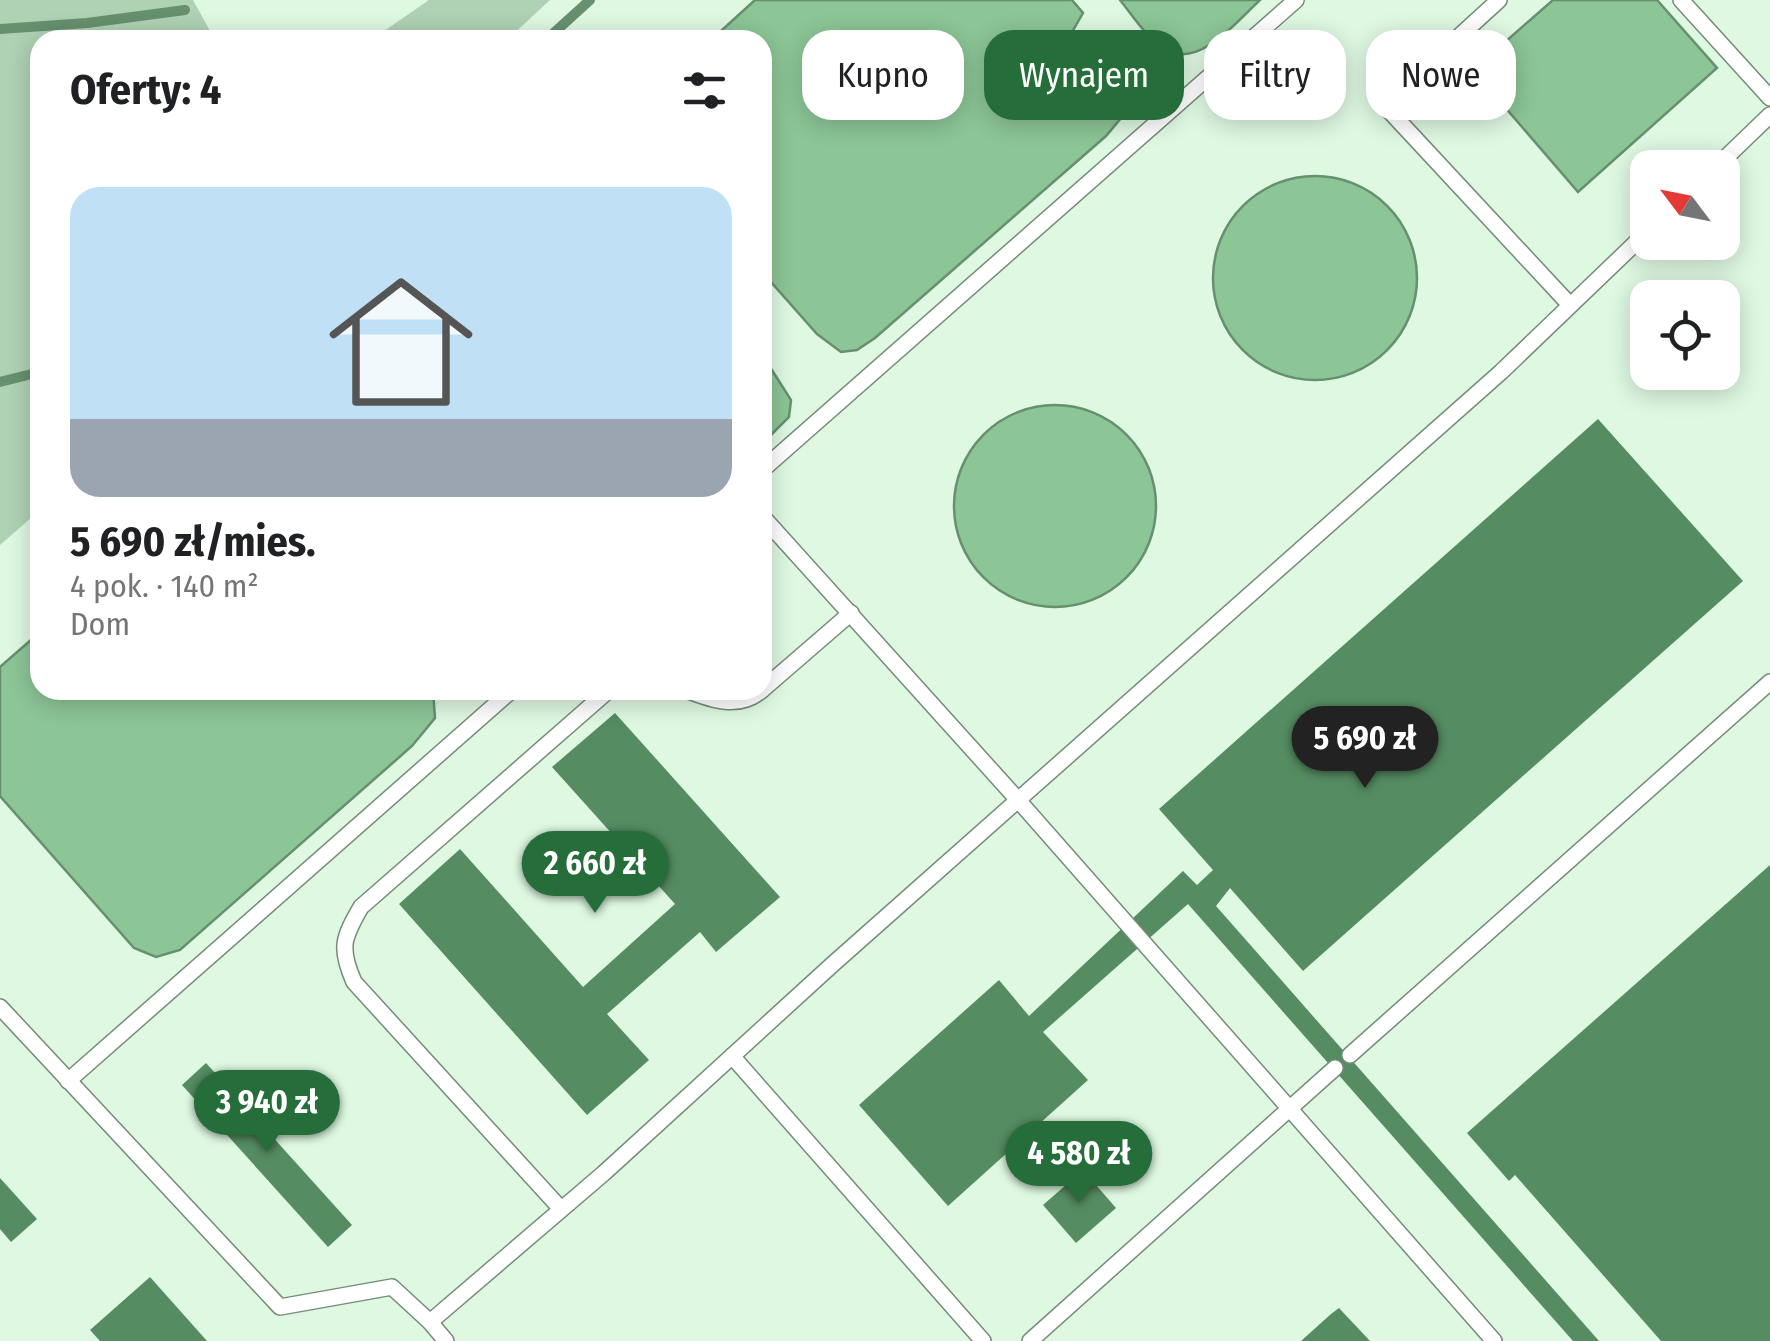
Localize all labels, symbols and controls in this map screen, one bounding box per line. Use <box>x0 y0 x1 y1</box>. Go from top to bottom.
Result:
chip: Kupno <box>802 30 964 120</box>
chip: Wynajem <box>984 30 1184 120</box>
chip: Filtry <box>1204 30 1346 120</box>
chip: Nowe <box>1366 30 1516 120</box>
icon: filters <box>677 63 732 118</box>
text: Oferty: 4 <box>70 65 221 115</box>
north arrow <box>1630 150 1740 260</box>
map controls <box>1630 150 1740 390</box>
icon: home <box>311 252 491 432</box>
button: locate <box>1630 280 1740 390</box>
text: 5 690 zł/mies. <box>70 517 316 567</box>
text: 4 pok. · 140 m² <box>70 567 259 605</box>
text: Dom <box>70 605 130 643</box>
pin: 5 690 zł <box>1262 706 1468 791</box>
text: 5 690 zł <box>1314 719 1416 757</box>
pin: 2 660 zł <box>492 831 698 916</box>
text: 2 660 zł <box>544 844 646 882</box>
pin: 3 940 zł <box>164 1070 370 1155</box>
text: 3 940 zł <box>216 1083 318 1121</box>
pin: 4 580 zł <box>976 1121 1182 1206</box>
text: 4 580 zł <box>1027 1134 1131 1172</box>

